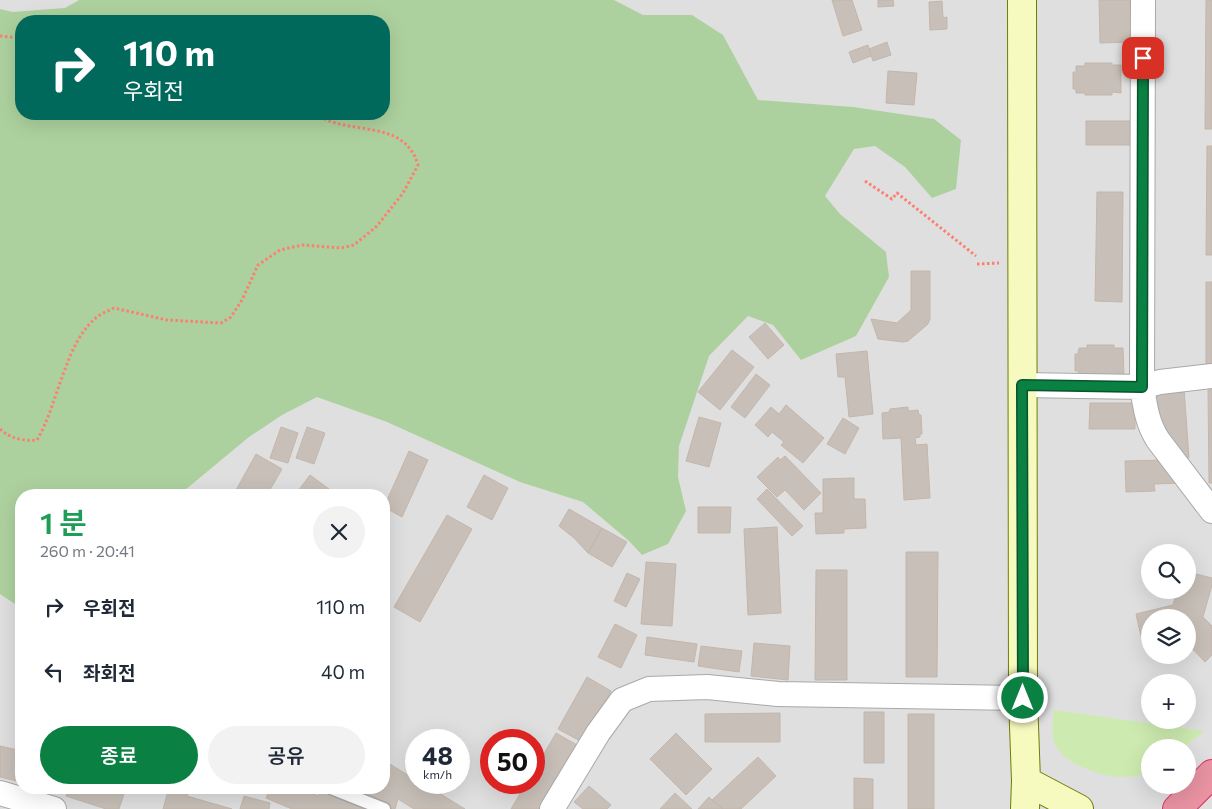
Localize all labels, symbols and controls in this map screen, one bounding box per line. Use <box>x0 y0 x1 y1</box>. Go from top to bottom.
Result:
text: 110 m <box>123 30 215 73</box>
icon: right <box>40 35 105 100</box>
pin <box>1122 37 1164 79</box>
icon: arrive <box>1129 44 1157 72</box>
text: 우회전 <box>123 77 184 104</box>
text: 1 분 <box>40 503 87 540</box>
button: close <box>313 506 365 558</box>
text: 260 m · 20:41 <box>40 541 135 560</box>
map controls <box>1141 544 1196 794</box>
button: search <box>1141 544 1196 599</box>
icon: right <box>40 593 68 621</box>
text: 110 m <box>316 595 365 618</box>
text: 우회전 <box>83 596 135 619</box>
button: layers <box>1141 609 1196 664</box>
icon: left <box>40 658 68 686</box>
text: 40 m <box>321 660 365 683</box>
text: 좌회전 <box>83 661 135 684</box>
position arrow <box>996 671 1048 723</box>
button: + <box>1141 674 1196 729</box>
button: 종료 <box>40 726 198 784</box>
button: 공유 <box>208 726 365 784</box>
speed limit sign: 50 <box>480 729 545 794</box>
button: − <box>1141 739 1196 794</box>
text: 48 <box>422 740 453 770</box>
text: km/h <box>423 767 452 781</box>

